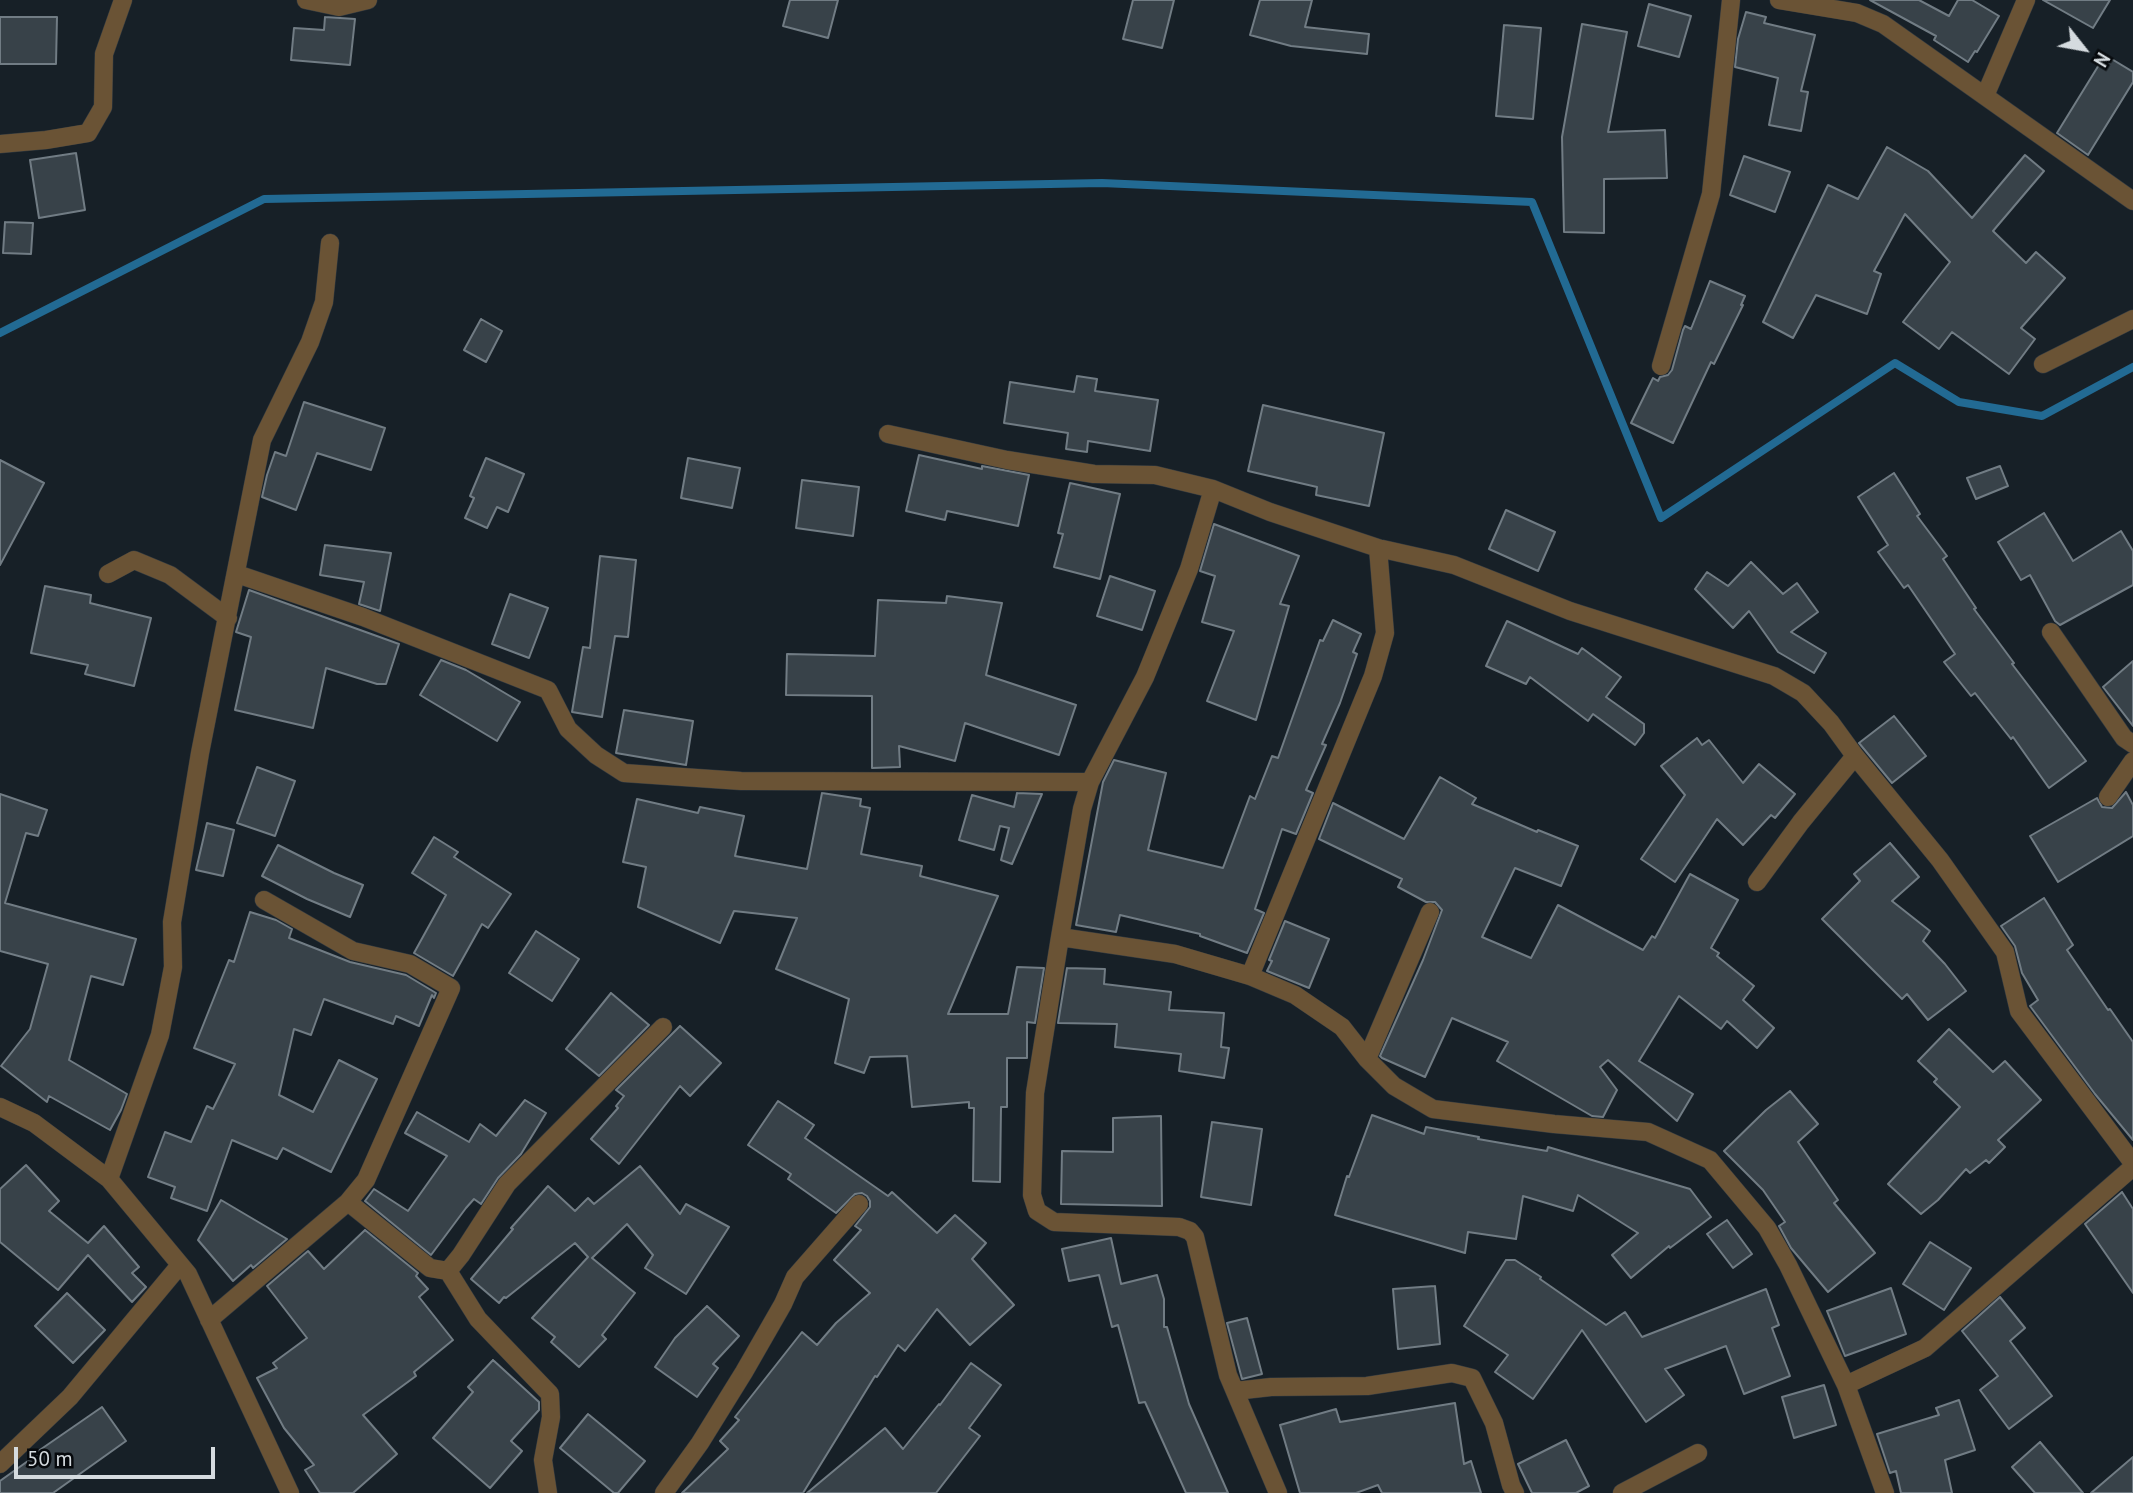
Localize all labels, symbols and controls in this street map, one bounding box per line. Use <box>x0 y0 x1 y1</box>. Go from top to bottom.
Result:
north arrow <box>2049 14 2119 84</box>
text: N <box>2089 48 2116 71</box>
scale bar <box>18 1434 219 1478</box>
text: 50 m <box>27 1445 73 1472</box>

